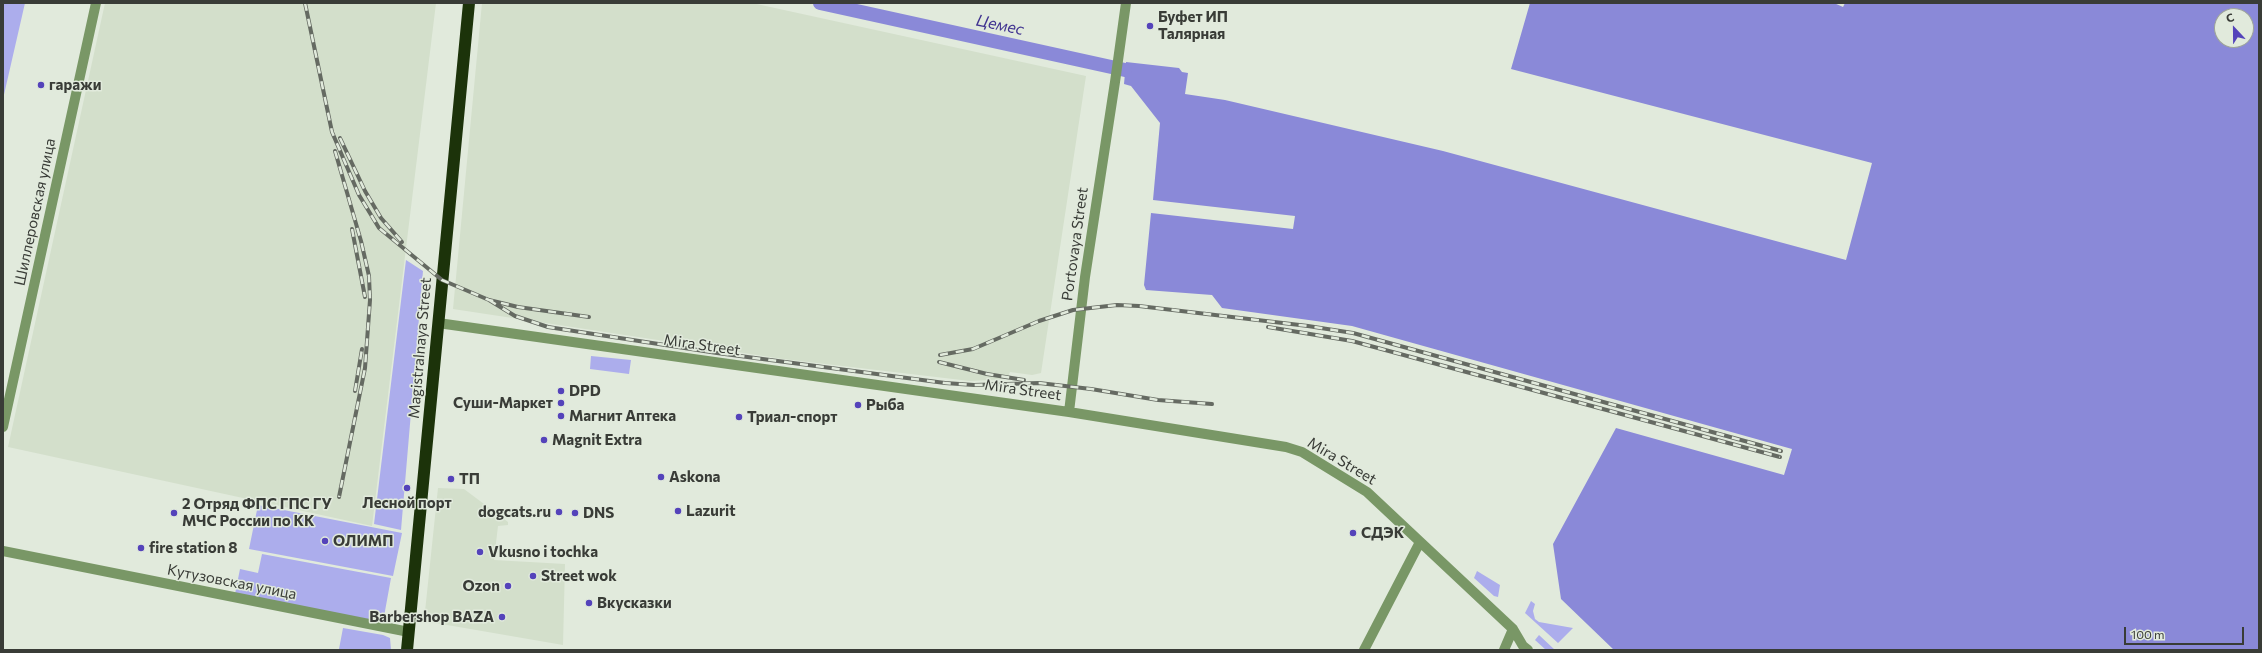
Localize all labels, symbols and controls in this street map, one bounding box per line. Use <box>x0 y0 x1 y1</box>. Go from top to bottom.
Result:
place label: Буфет ИП Талярная <box>1158 8 1228 43</box>
north arrow <box>2214 8 2254 48</box>
text: С <box>2224 10 2236 25</box>
water label: Цемес <box>974 11 1026 39</box>
marker: Буфет ИП Талярная <box>1145 21 1155 31</box>
place label: гаражи <box>49 76 102 94</box>
marker: гаражи <box>36 80 46 90</box>
street label: Шиллеровская улица <box>11 137 59 287</box>
street label: Portovaya Street <box>1058 186 1092 302</box>
street label: Magistralnaya Street <box>405 277 435 419</box>
street label: Mira Street <box>663 331 741 359</box>
street label: Mira Street <box>984 376 1062 404</box>
place label: DPD <box>569 382 601 400</box>
marker: DPD <box>556 386 566 396</box>
place label: Суши-Маркет <box>453 394 553 412</box>
place label: Рыба <box>866 396 904 414</box>
marker: Суши-Маркет <box>556 398 566 408</box>
marker: Рыба <box>853 400 863 410</box>
place label: Магнит Аптека <box>569 407 676 425</box>
place label: Триал-спорт <box>747 408 837 426</box>
marker: Магнит Аптека <box>556 411 566 421</box>
marker: Триал-спорт <box>734 412 744 422</box>
place label: Magnit Extra <box>552 431 642 449</box>
street label: Mira Street <box>1304 433 1380 489</box>
marker: Magnit Extra <box>539 435 549 445</box>
place label: Askona <box>669 468 721 486</box>
place label: ТП <box>459 470 480 488</box>
marker: Askona <box>656 472 666 482</box>
marker: ТП <box>446 474 456 484</box>
marker: Лесной порт <box>402 483 412 493</box>
place label: Лесной порт <box>362 494 452 512</box>
place label: 2 Отряд ФПС ГПС ГУ МЧС России по КК <box>182 495 332 530</box>
place label: Lazurit <box>686 502 736 520</box>
place label: dogcats.ru <box>478 503 551 521</box>
place label: DNS <box>583 504 614 522</box>
marker: Lazurit <box>673 506 683 516</box>
marker: dogcats.ru <box>554 507 564 517</box>
marker: 2 Отряд ФПС ГПС ГУ МЧС России по КК <box>169 508 179 518</box>
marker: DNS <box>570 508 580 518</box>
place label: СДЭК <box>1361 524 1404 542</box>
marker: СДЭК <box>1348 528 1358 538</box>
place label: ОЛИМП <box>333 532 393 550</box>
marker: ОЛИМП <box>320 536 330 546</box>
place label: fire station 8 <box>149 539 237 557</box>
marker: fire station 8 <box>136 543 146 553</box>
place label: Vkusno i tochka <box>488 543 598 561</box>
marker: Vkusno i tochka <box>475 547 485 557</box>
street label: Кутузовская улица <box>166 561 298 603</box>
place label: Street wok <box>541 567 617 585</box>
marker: Street wok <box>528 571 538 581</box>
place label: Ozon <box>462 577 500 595</box>
marker: Ozon <box>503 581 513 591</box>
place label: Вкусказки <box>597 594 672 612</box>
marker: Вкусказки <box>584 598 594 608</box>
place label: Barbershop BAZA <box>369 608 494 626</box>
marker: Barbershop BAZA <box>497 612 507 622</box>
scale bar <box>2126 619 2246 645</box>
text: 100 m <box>2131 627 2165 641</box>

